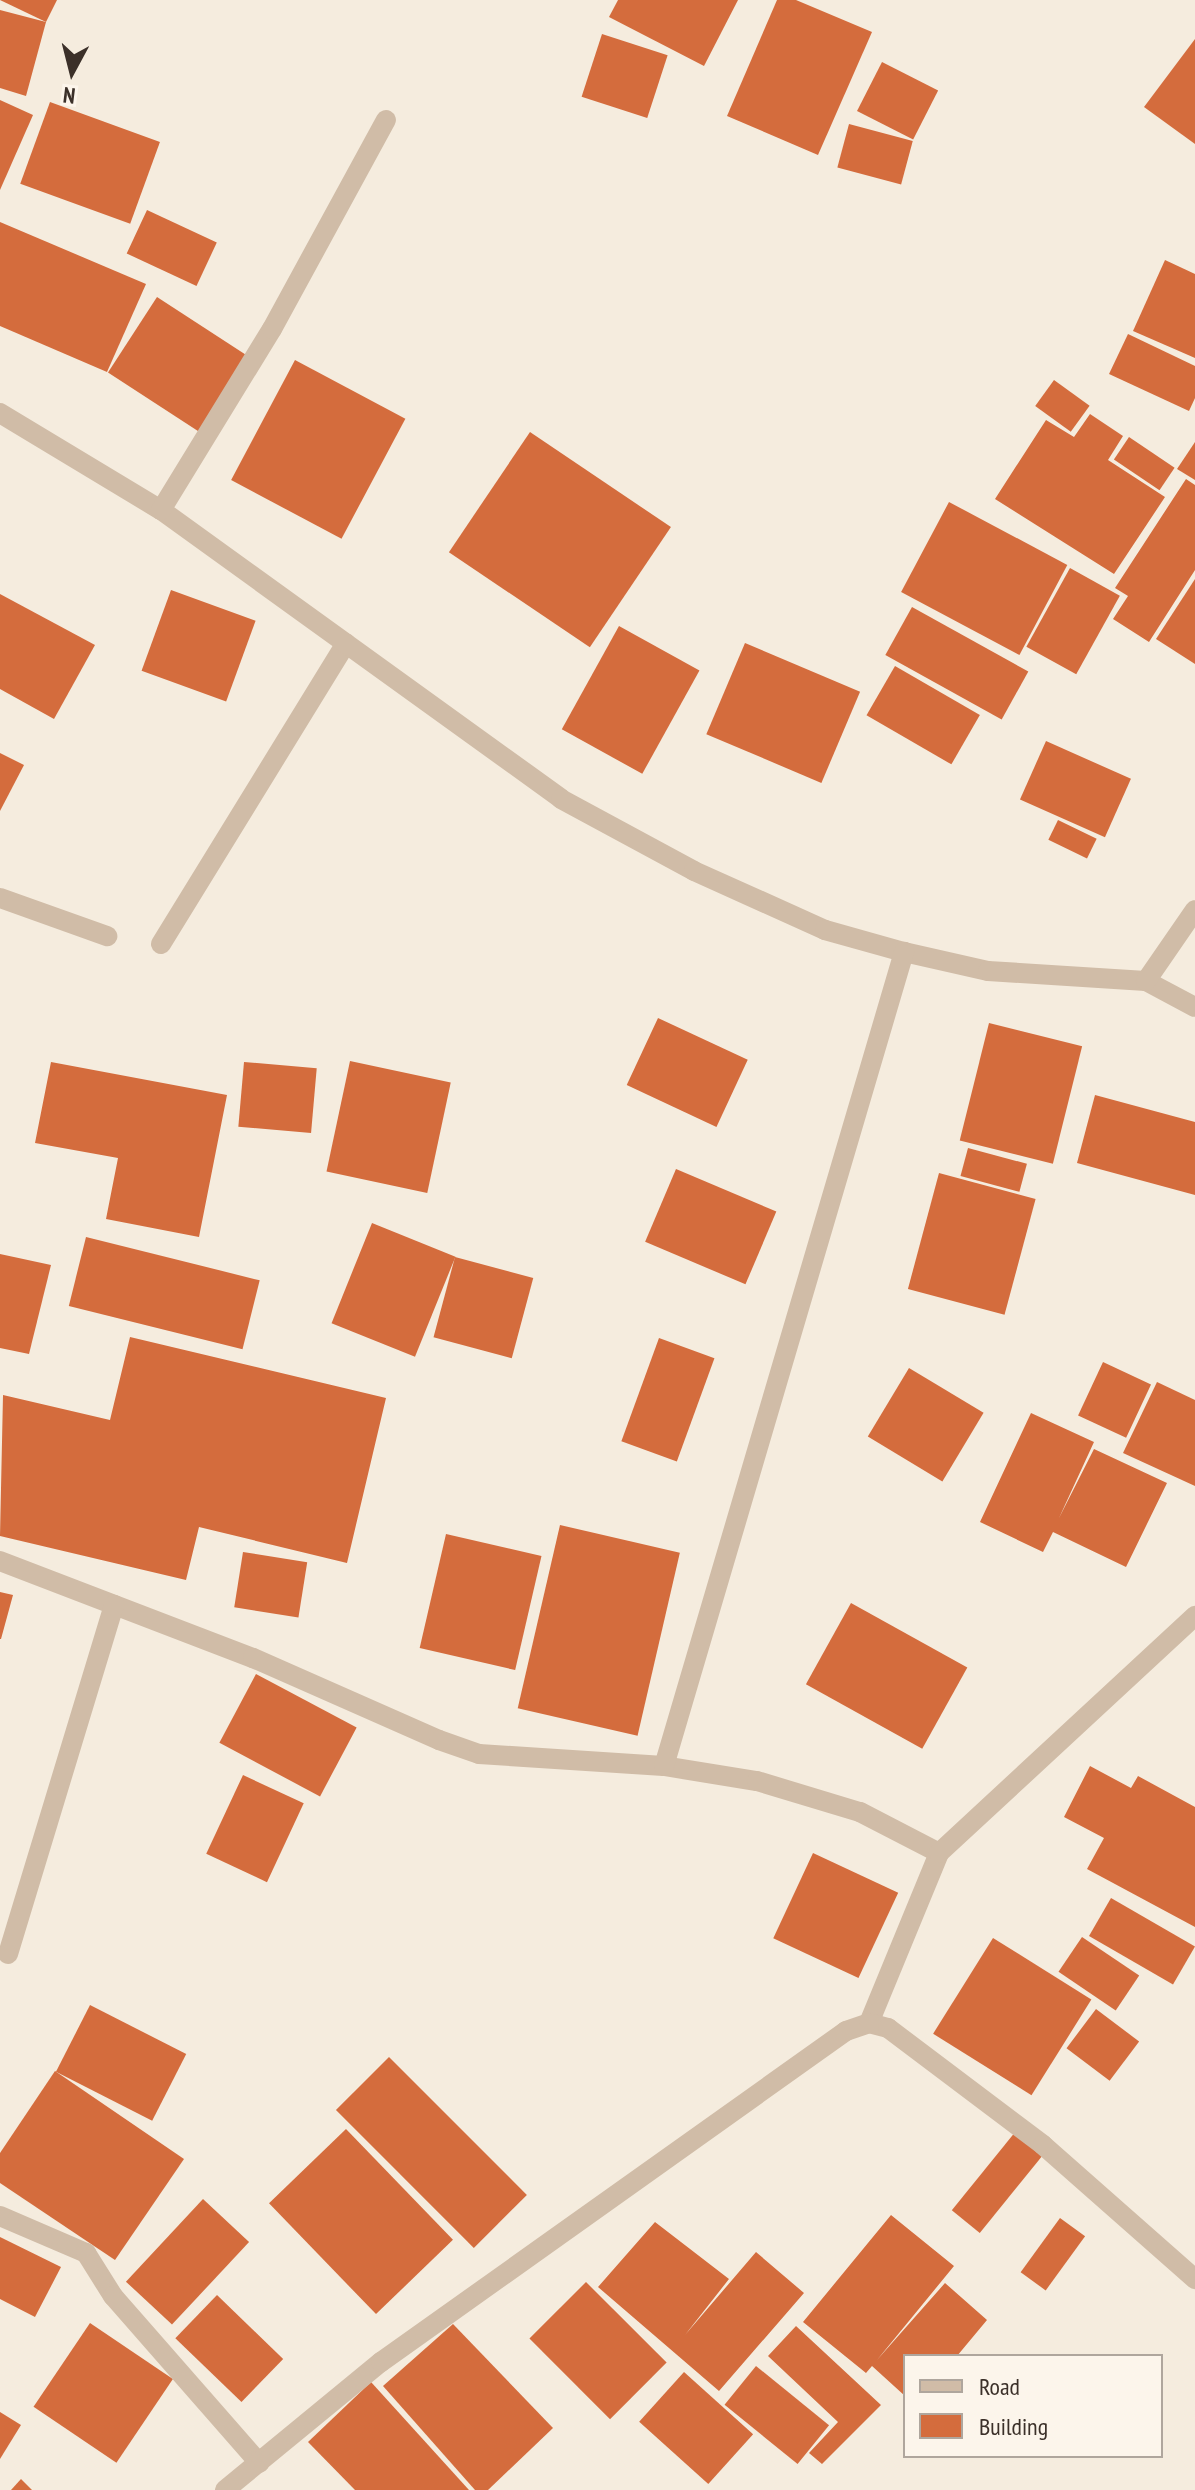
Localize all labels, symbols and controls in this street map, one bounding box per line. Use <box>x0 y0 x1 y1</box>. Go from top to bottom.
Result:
north arrow <box>32 32 112 112</box>
text: N <box>61 81 77 110</box>
legend <box>903 2354 1163 2458</box>
text: Road <box>979 2371 1020 2402</box>
text: Building <box>979 2411 1048 2442</box>

